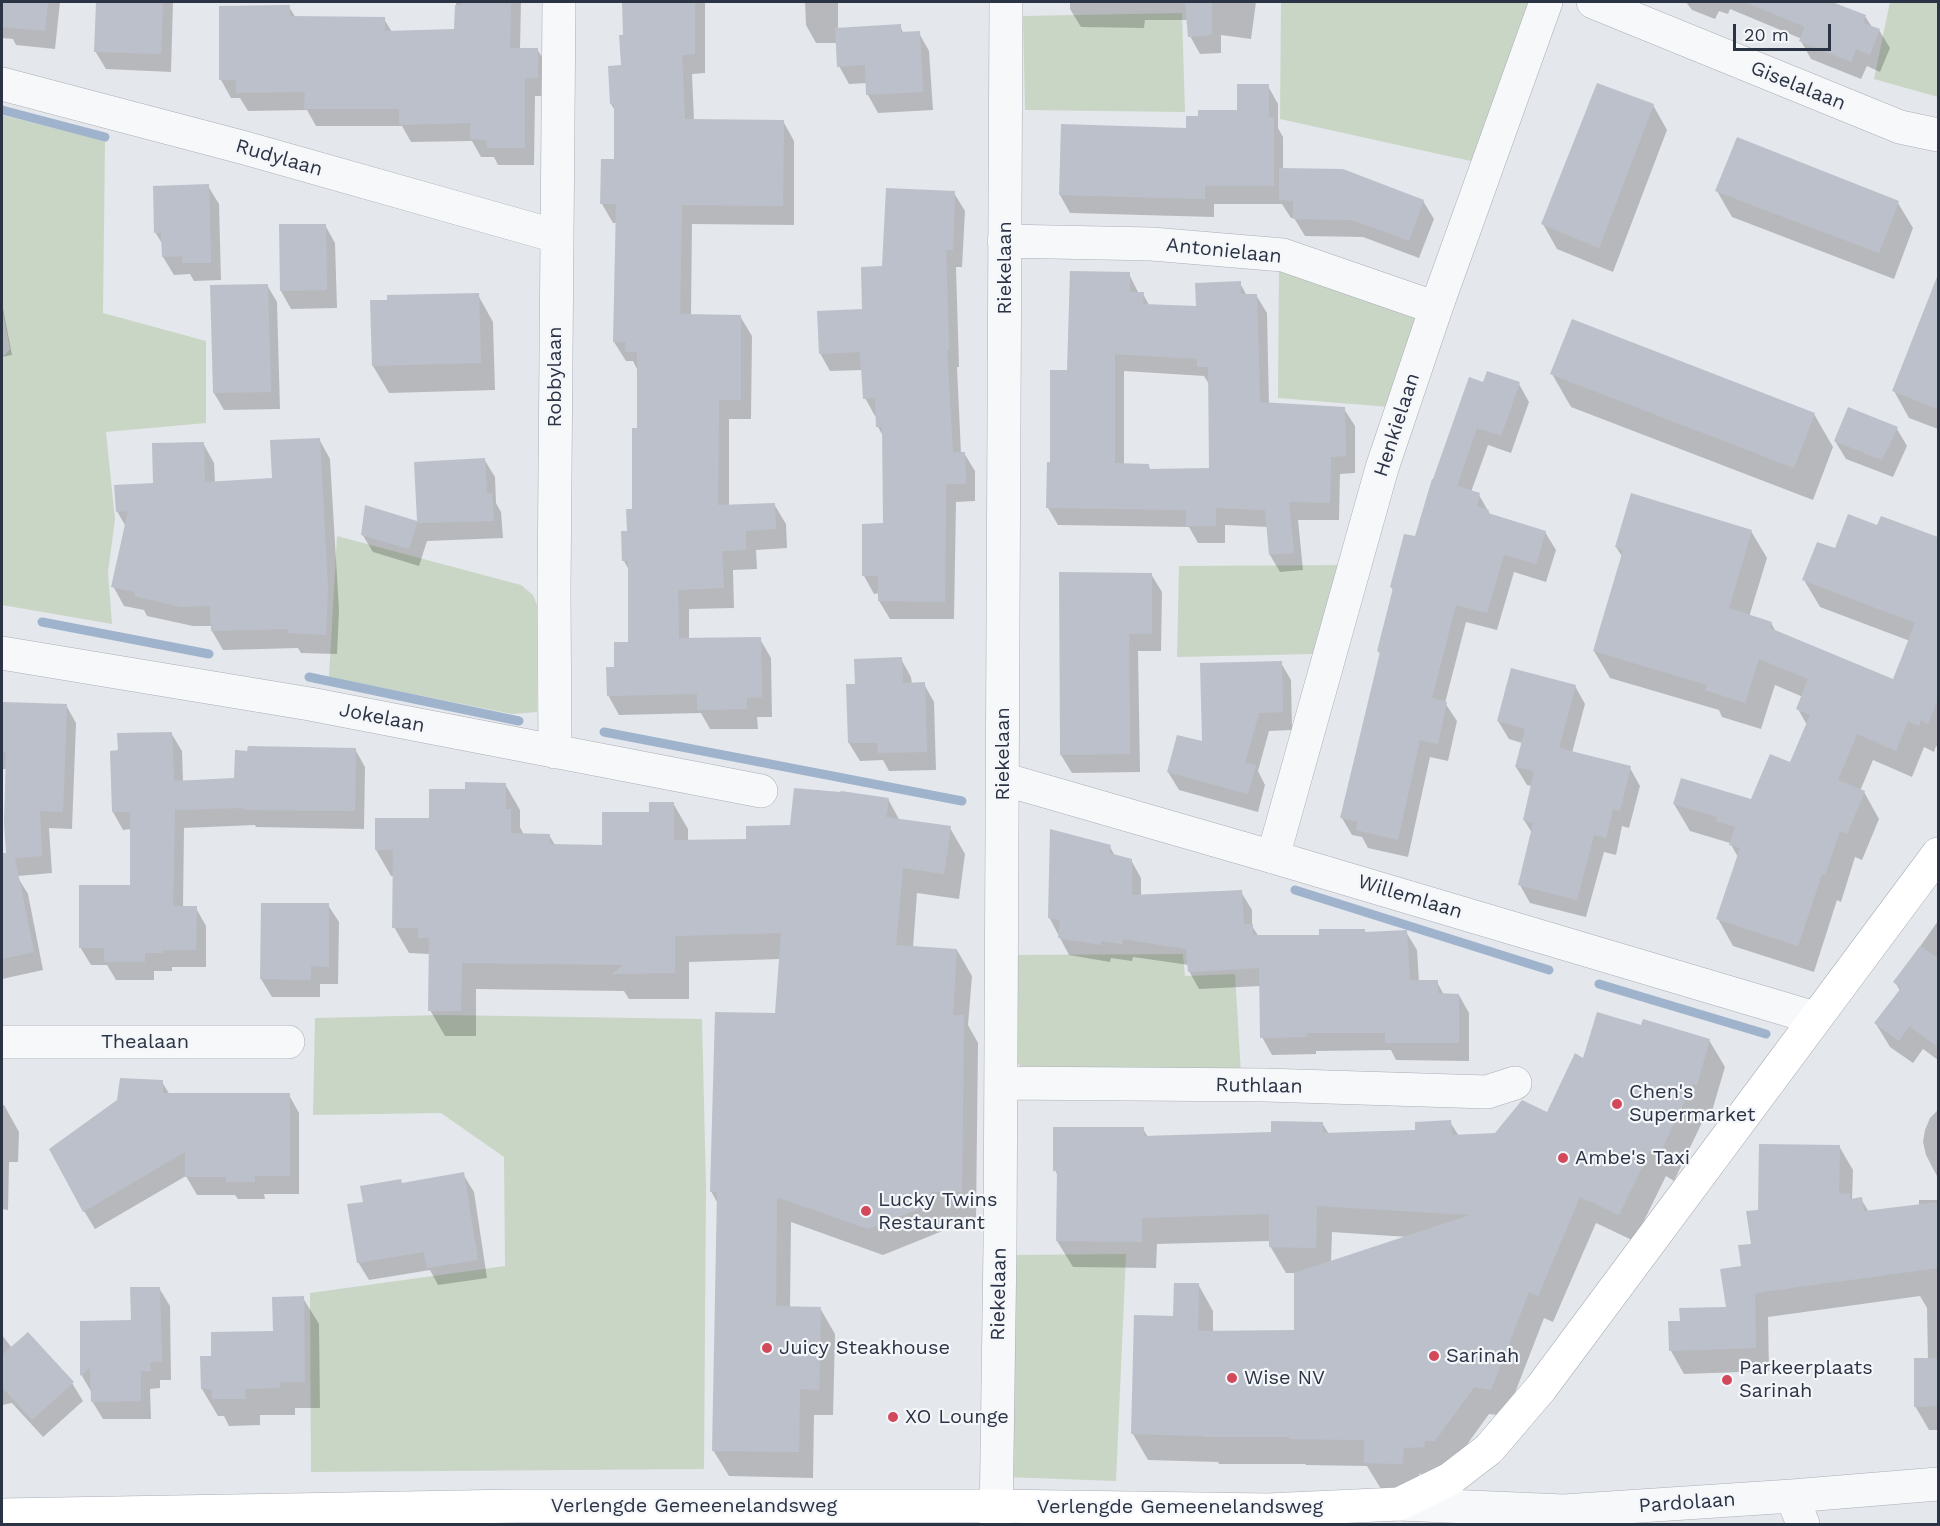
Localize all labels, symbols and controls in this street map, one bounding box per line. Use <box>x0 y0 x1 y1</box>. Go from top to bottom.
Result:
scale bar <box>1736 12 1834 50</box>
text: 20 m <box>1744 24 1789 45</box>
street label: Giselalaan <box>1747 56 1849 116</box>
street label: Rudylaan <box>233 134 325 182</box>
street label: Riekelaan <box>993 221 1017 315</box>
street label: Antonielaan <box>1165 233 1283 269</box>
street label: Robbylaan <box>543 326 567 428</box>
street label: Henkielaan <box>1369 370 1425 480</box>
street label: Jokelaan <box>337 698 427 738</box>
street label: Riekelaan <box>991 707 1015 801</box>
street label: Willemlaan <box>1355 870 1465 924</box>
street label: Thealaan <box>101 1030 189 1054</box>
street label: Ruthlaan <box>1215 1073 1303 1099</box>
place label: Chen's Supermarket <box>1629 1080 1755 1127</box>
marker: Chen's Supermarket <box>1610 1097 1624 1111</box>
place label: Ambe's Taxi <box>1575 1146 1690 1170</box>
marker: Ambe's Taxi <box>1556 1151 1570 1165</box>
place label: Lucky Twins Restaurant <box>878 1188 998 1235</box>
marker: Lucky Twins Restaurant <box>859 1204 873 1218</box>
street label: Riekelaan <box>986 1247 1012 1341</box>
place label: Juicy Steakhouse <box>779 1336 950 1360</box>
marker: Juicy Steakhouse <box>760 1341 774 1355</box>
place label: Sarinah <box>1446 1344 1519 1368</box>
marker: Sarinah <box>1427 1349 1441 1363</box>
place label: Parkeerplaats Sarinah <box>1739 1356 1873 1403</box>
place label: Wise NV <box>1244 1366 1325 1390</box>
marker: Wise NV <box>1225 1371 1239 1385</box>
marker: Parkeerplaats Sarinah <box>1720 1373 1734 1387</box>
place label: XO Lounge <box>905 1405 1009 1429</box>
marker: XO Lounge <box>886 1410 900 1424</box>
street label: Pardolaan <box>1638 1488 1736 1518</box>
street label: Verlengde Gemeenelandsweg <box>551 1494 837 1518</box>
street label: Verlengde Gemeenelandsweg <box>1037 1495 1323 1519</box>

